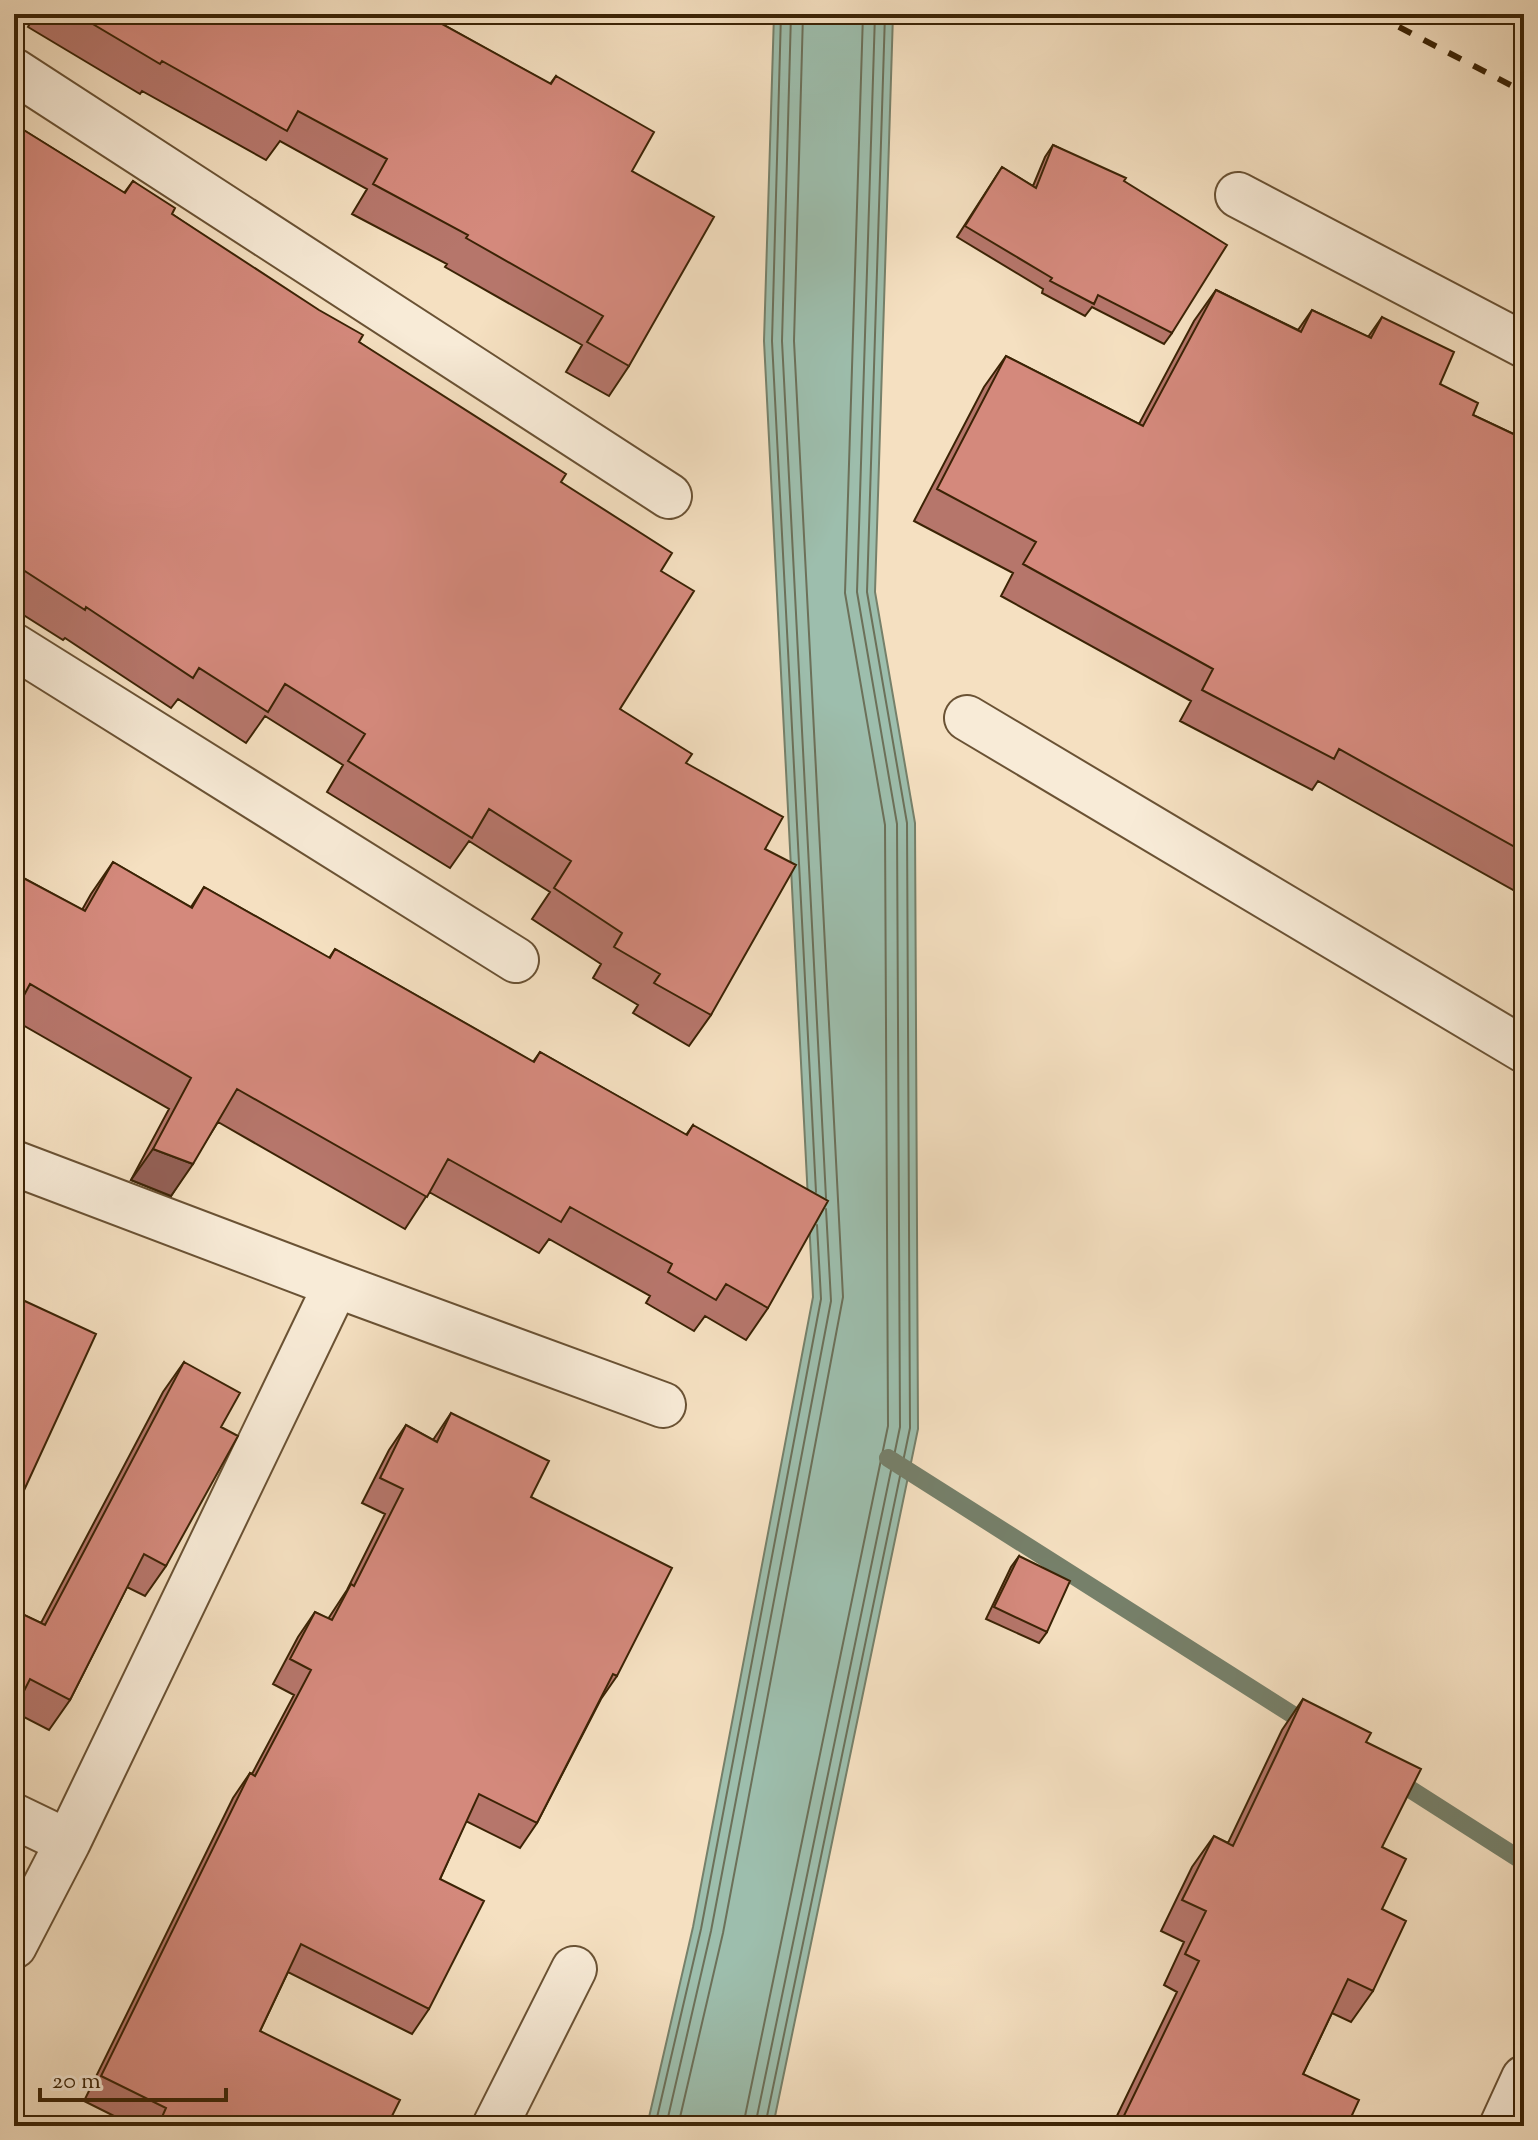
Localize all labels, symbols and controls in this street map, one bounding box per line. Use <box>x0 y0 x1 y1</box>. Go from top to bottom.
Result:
scale bar <box>40 2052 226 2102</box>
text: 20 m <box>52 2065 101 2099</box>

